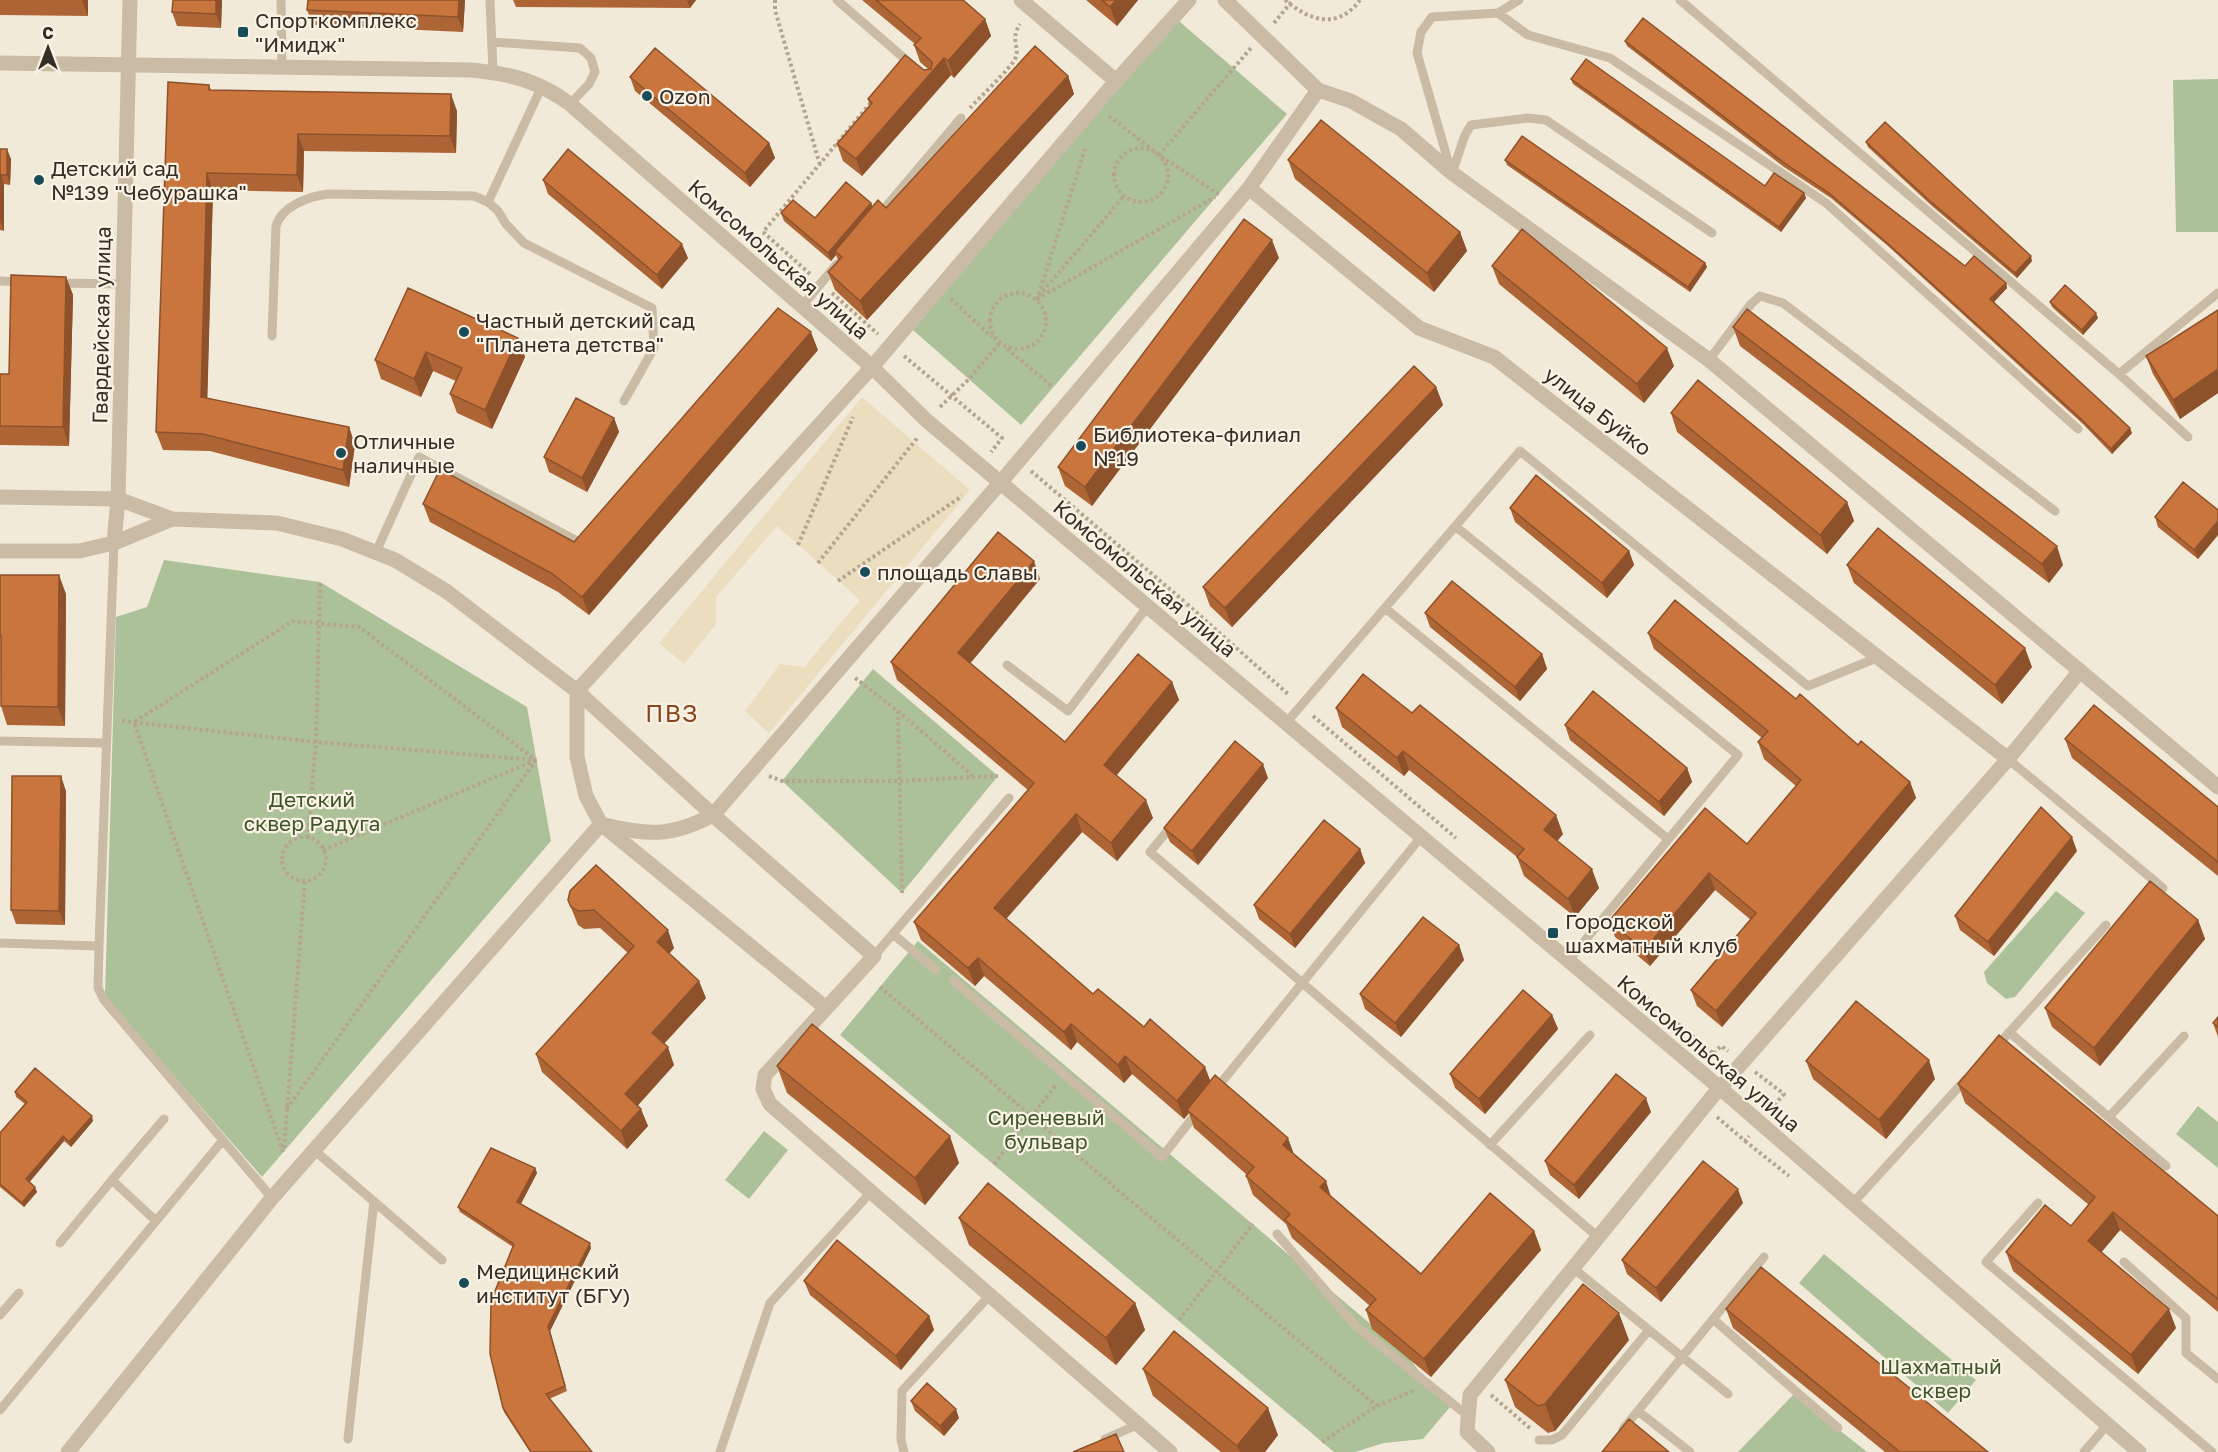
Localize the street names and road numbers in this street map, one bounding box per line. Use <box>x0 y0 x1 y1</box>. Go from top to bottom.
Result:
street label: Комсомольская улица <box>683 173 875 345</box>
street label: Гвардейская улица <box>86 226 116 424</box>
street label: улица Буйко <box>1539 361 1657 461</box>
street label: Комсомольская улица <box>1048 494 1242 662</box>
street label: Комсомольская улица <box>1612 969 1806 1137</box>

